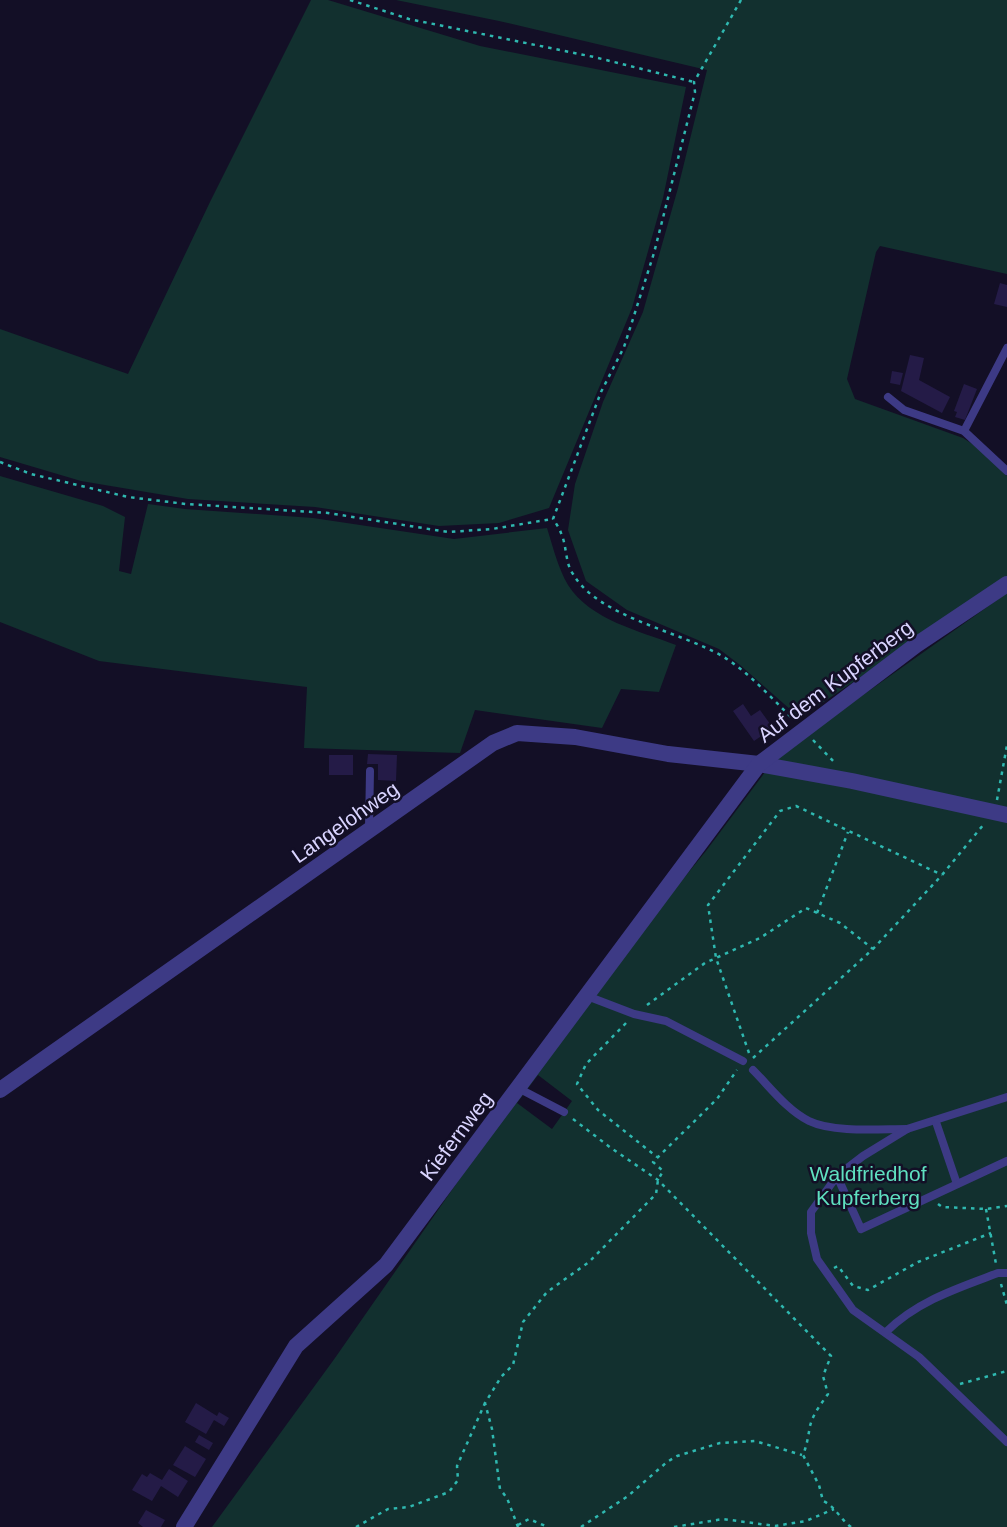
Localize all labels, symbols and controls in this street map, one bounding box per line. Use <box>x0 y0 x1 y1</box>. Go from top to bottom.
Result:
street label: Auf dem Kupferberg <box>753 615 917 747</box>
street label: Langelohweg <box>287 777 403 867</box>
street label: Kiefernweg <box>415 1087 497 1185</box>
park label: Waldfriedhof Kupferberg <box>809 1162 927 1209</box>

